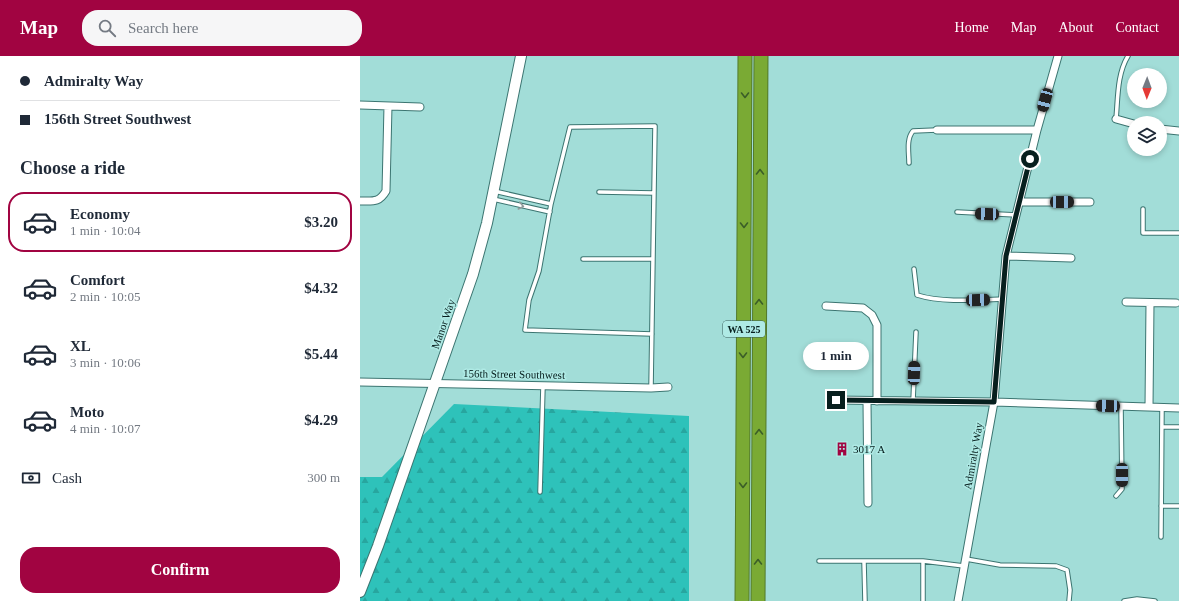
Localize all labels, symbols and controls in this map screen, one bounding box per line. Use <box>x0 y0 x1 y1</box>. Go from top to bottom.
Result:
search box <box>82 10 362 46</box>
text: Map <box>20 17 58 38</box>
icon: search <box>96 17 118 39</box>
text: Search here <box>128 20 198 36</box>
text: Home <box>955 20 989 35</box>
text: Map <box>1011 20 1036 35</box>
text: About <box>1058 20 1093 35</box>
text: Contact <box>1115 20 1159 35</box>
north arrow <box>1127 68 1167 108</box>
map controls <box>1127 68 1167 156</box>
text: Admiralty Way <box>44 73 143 89</box>
car <box>1036 87 1054 113</box>
one-way arrow <box>741 92 749 98</box>
text: 156th Street Southwest <box>44 111 191 127</box>
button: layers <box>1127 116 1167 156</box>
route start <box>1021 150 1039 168</box>
text: Choose a ride <box>20 158 125 178</box>
one-way arrow <box>756 169 764 175</box>
car <box>1050 196 1074 208</box>
one-way arrow <box>518 201 524 209</box>
icon: car <box>22 204 58 240</box>
text: Economy <box>70 206 130 222</box>
car <box>975 208 999 220</box>
text: $3.20 <box>304 214 338 230</box>
one-way arrow <box>740 222 748 228</box>
text: 1 min · 10:04 <box>70 223 140 238</box>
icon: car <box>22 270 58 306</box>
text: Comfort <box>70 272 125 288</box>
text: $4.32 <box>304 280 338 296</box>
text: 2 min · 10:05 <box>70 289 140 304</box>
car <box>966 294 990 306</box>
street label: Manor Way <box>429 297 457 350</box>
one-way arrow <box>755 299 763 305</box>
road number: WA 525 <box>723 321 765 337</box>
icon: car <box>22 336 58 372</box>
text: XL <box>70 338 91 354</box>
callout: 1 min <box>803 342 869 370</box>
text: $5.44 <box>304 346 338 362</box>
text: 1 min <box>820 348 852 363</box>
one-way arrow <box>739 352 747 358</box>
text: 3 min · 10:06 <box>70 355 140 370</box>
car <box>908 361 920 385</box>
street label: 156th Street Southwest <box>463 367 565 381</box>
route end <box>827 391 845 409</box>
car <box>1096 400 1120 412</box>
icon: car <box>22 402 58 438</box>
text: Moto <box>70 404 104 420</box>
text: $4.29 <box>304 412 338 428</box>
text: 4 min · 10:07 <box>70 421 140 436</box>
street label: Admiralty Way <box>961 421 985 490</box>
one-way arrow <box>755 429 763 435</box>
building icon: 3017 A <box>834 441 850 457</box>
place label: 3017 A <box>853 443 885 455</box>
car <box>1116 463 1128 487</box>
icon: cash <box>20 467 42 489</box>
text: Cash <box>52 470 82 486</box>
text: 300 m <box>307 470 340 485</box>
one-way arrow <box>738 482 747 488</box>
button: Confirm <box>20 547 340 593</box>
one-way arrow <box>754 559 762 565</box>

